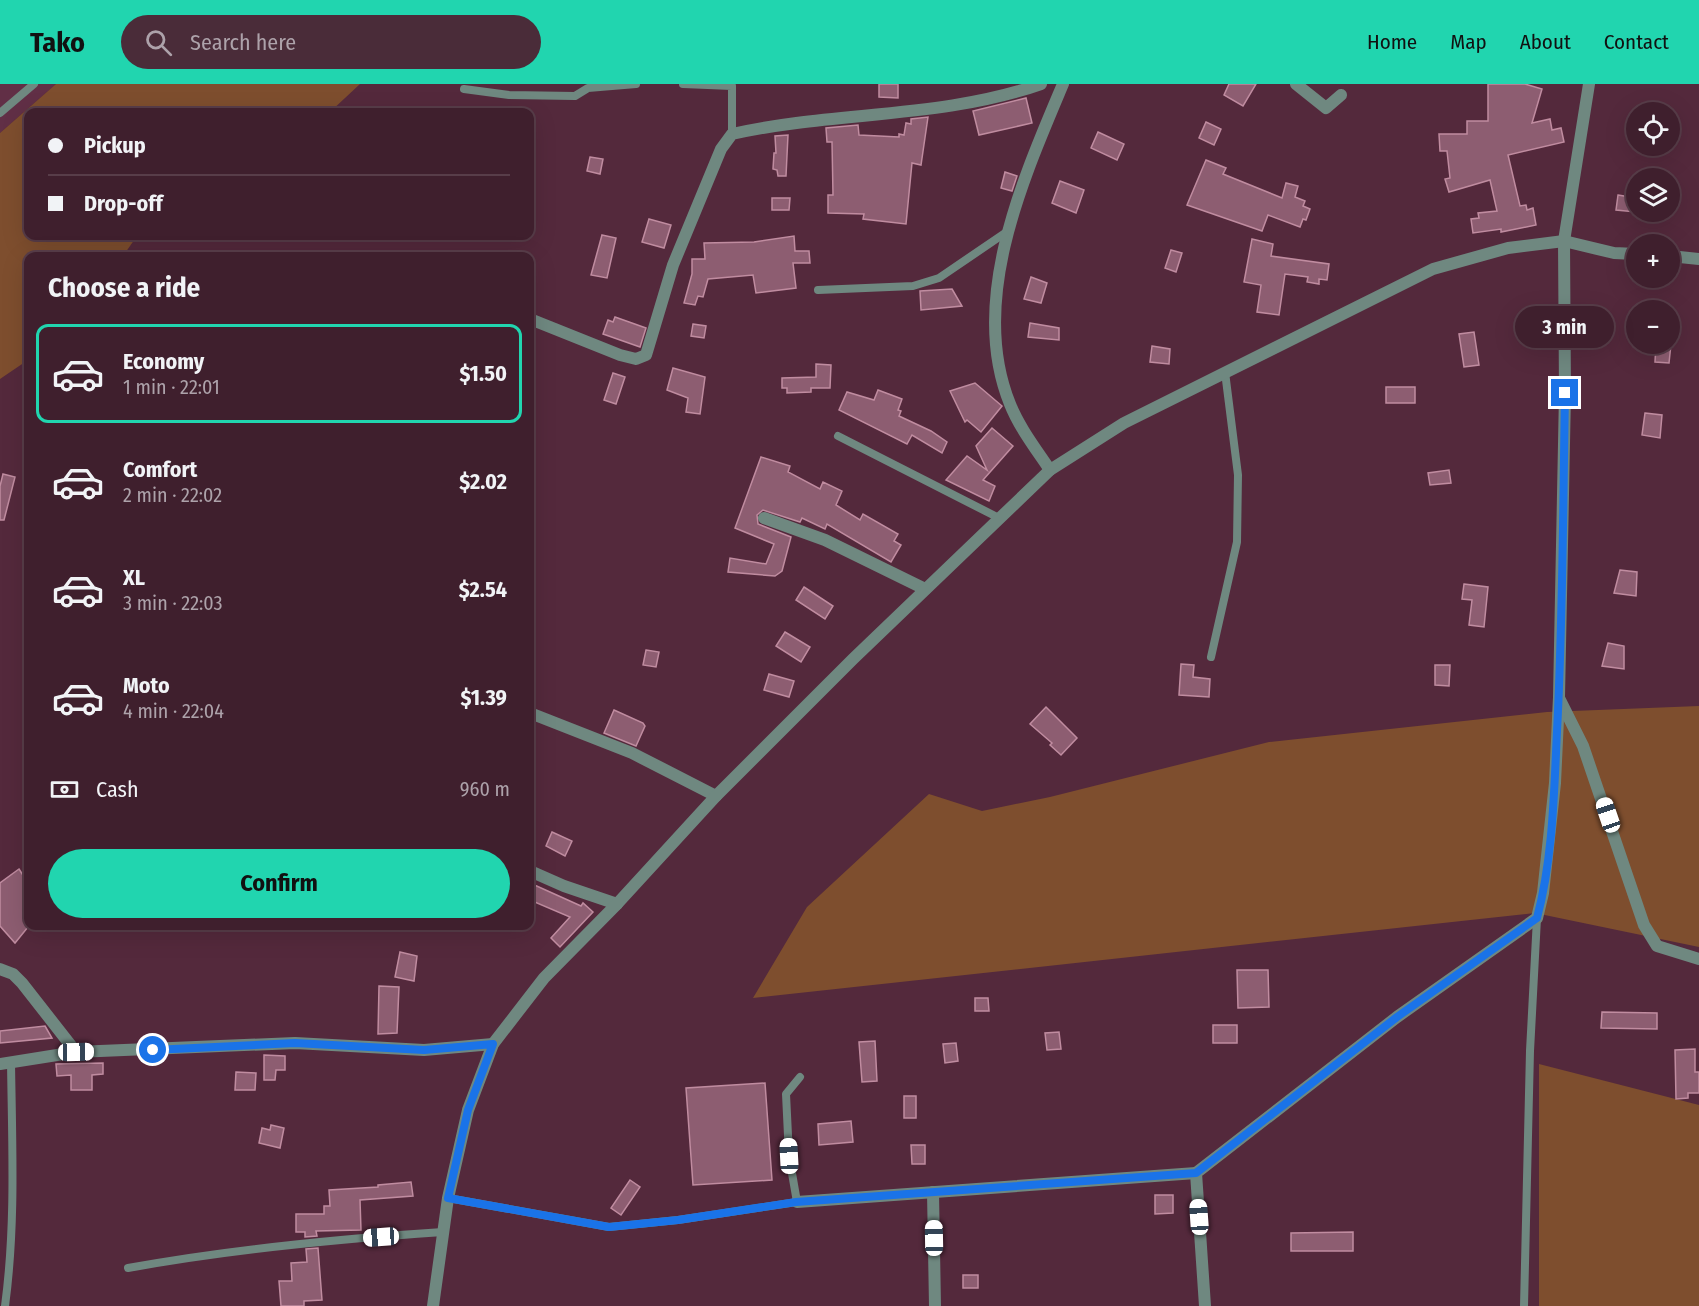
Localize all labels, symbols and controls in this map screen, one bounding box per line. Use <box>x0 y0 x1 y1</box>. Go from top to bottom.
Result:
search box <box>121 15 541 69</box>
text: Tako <box>30 26 85 59</box>
icon: search <box>142 26 175 59</box>
text: Search here <box>190 29 296 56</box>
text: Home <box>1367 29 1417 55</box>
text: Map <box>1450 29 1487 55</box>
text: About <box>1520 29 1571 55</box>
text: Contact <box>1604 29 1669 55</box>
map controls <box>1626 102 1680 354</box>
button: locate <box>1626 102 1680 156</box>
text: Pickup <box>84 132 146 159</box>
button: layers <box>1626 168 1680 222</box>
text: Drop-off <box>84 190 163 217</box>
button: + <box>1626 234 1680 288</box>
text: Choose a ride <box>48 272 200 304</box>
button: − <box>1626 300 1680 354</box>
callout: 3 min <box>1516 306 1614 348</box>
text: 3 min <box>1542 315 1587 339</box>
icon: car <box>51 347 105 401</box>
text: Economy <box>123 348 204 375</box>
text: $1.50 <box>459 360 507 387</box>
text: 1 min · 22:01 <box>123 375 220 399</box>
route end <box>1551 379 1578 406</box>
icon: car <box>51 455 105 509</box>
text: Comfort <box>123 456 197 483</box>
text: $2.02 <box>459 468 507 495</box>
text: 2 min · 22:02 <box>123 483 222 507</box>
icon: car <box>51 563 105 617</box>
text: XL <box>123 564 145 591</box>
text: $2.54 <box>459 576 507 603</box>
text: 3 min · 22:03 <box>123 591 222 615</box>
icon: car <box>51 671 105 725</box>
text: Moto <box>123 672 170 699</box>
text: $1.39 <box>461 684 507 711</box>
text: 4 min · 22:04 <box>123 699 224 723</box>
icon: cash <box>48 773 81 806</box>
text: Cash <box>96 776 139 803</box>
text: 960 m <box>460 777 510 801</box>
car <box>1594 795 1622 835</box>
button: Confirm <box>48 849 510 918</box>
route start <box>139 1036 166 1063</box>
car <box>58 1043 94 1061</box>
car <box>779 1138 799 1174</box>
car <box>1189 1198 1209 1236</box>
car <box>925 1220 943 1256</box>
car <box>362 1227 400 1247</box>

